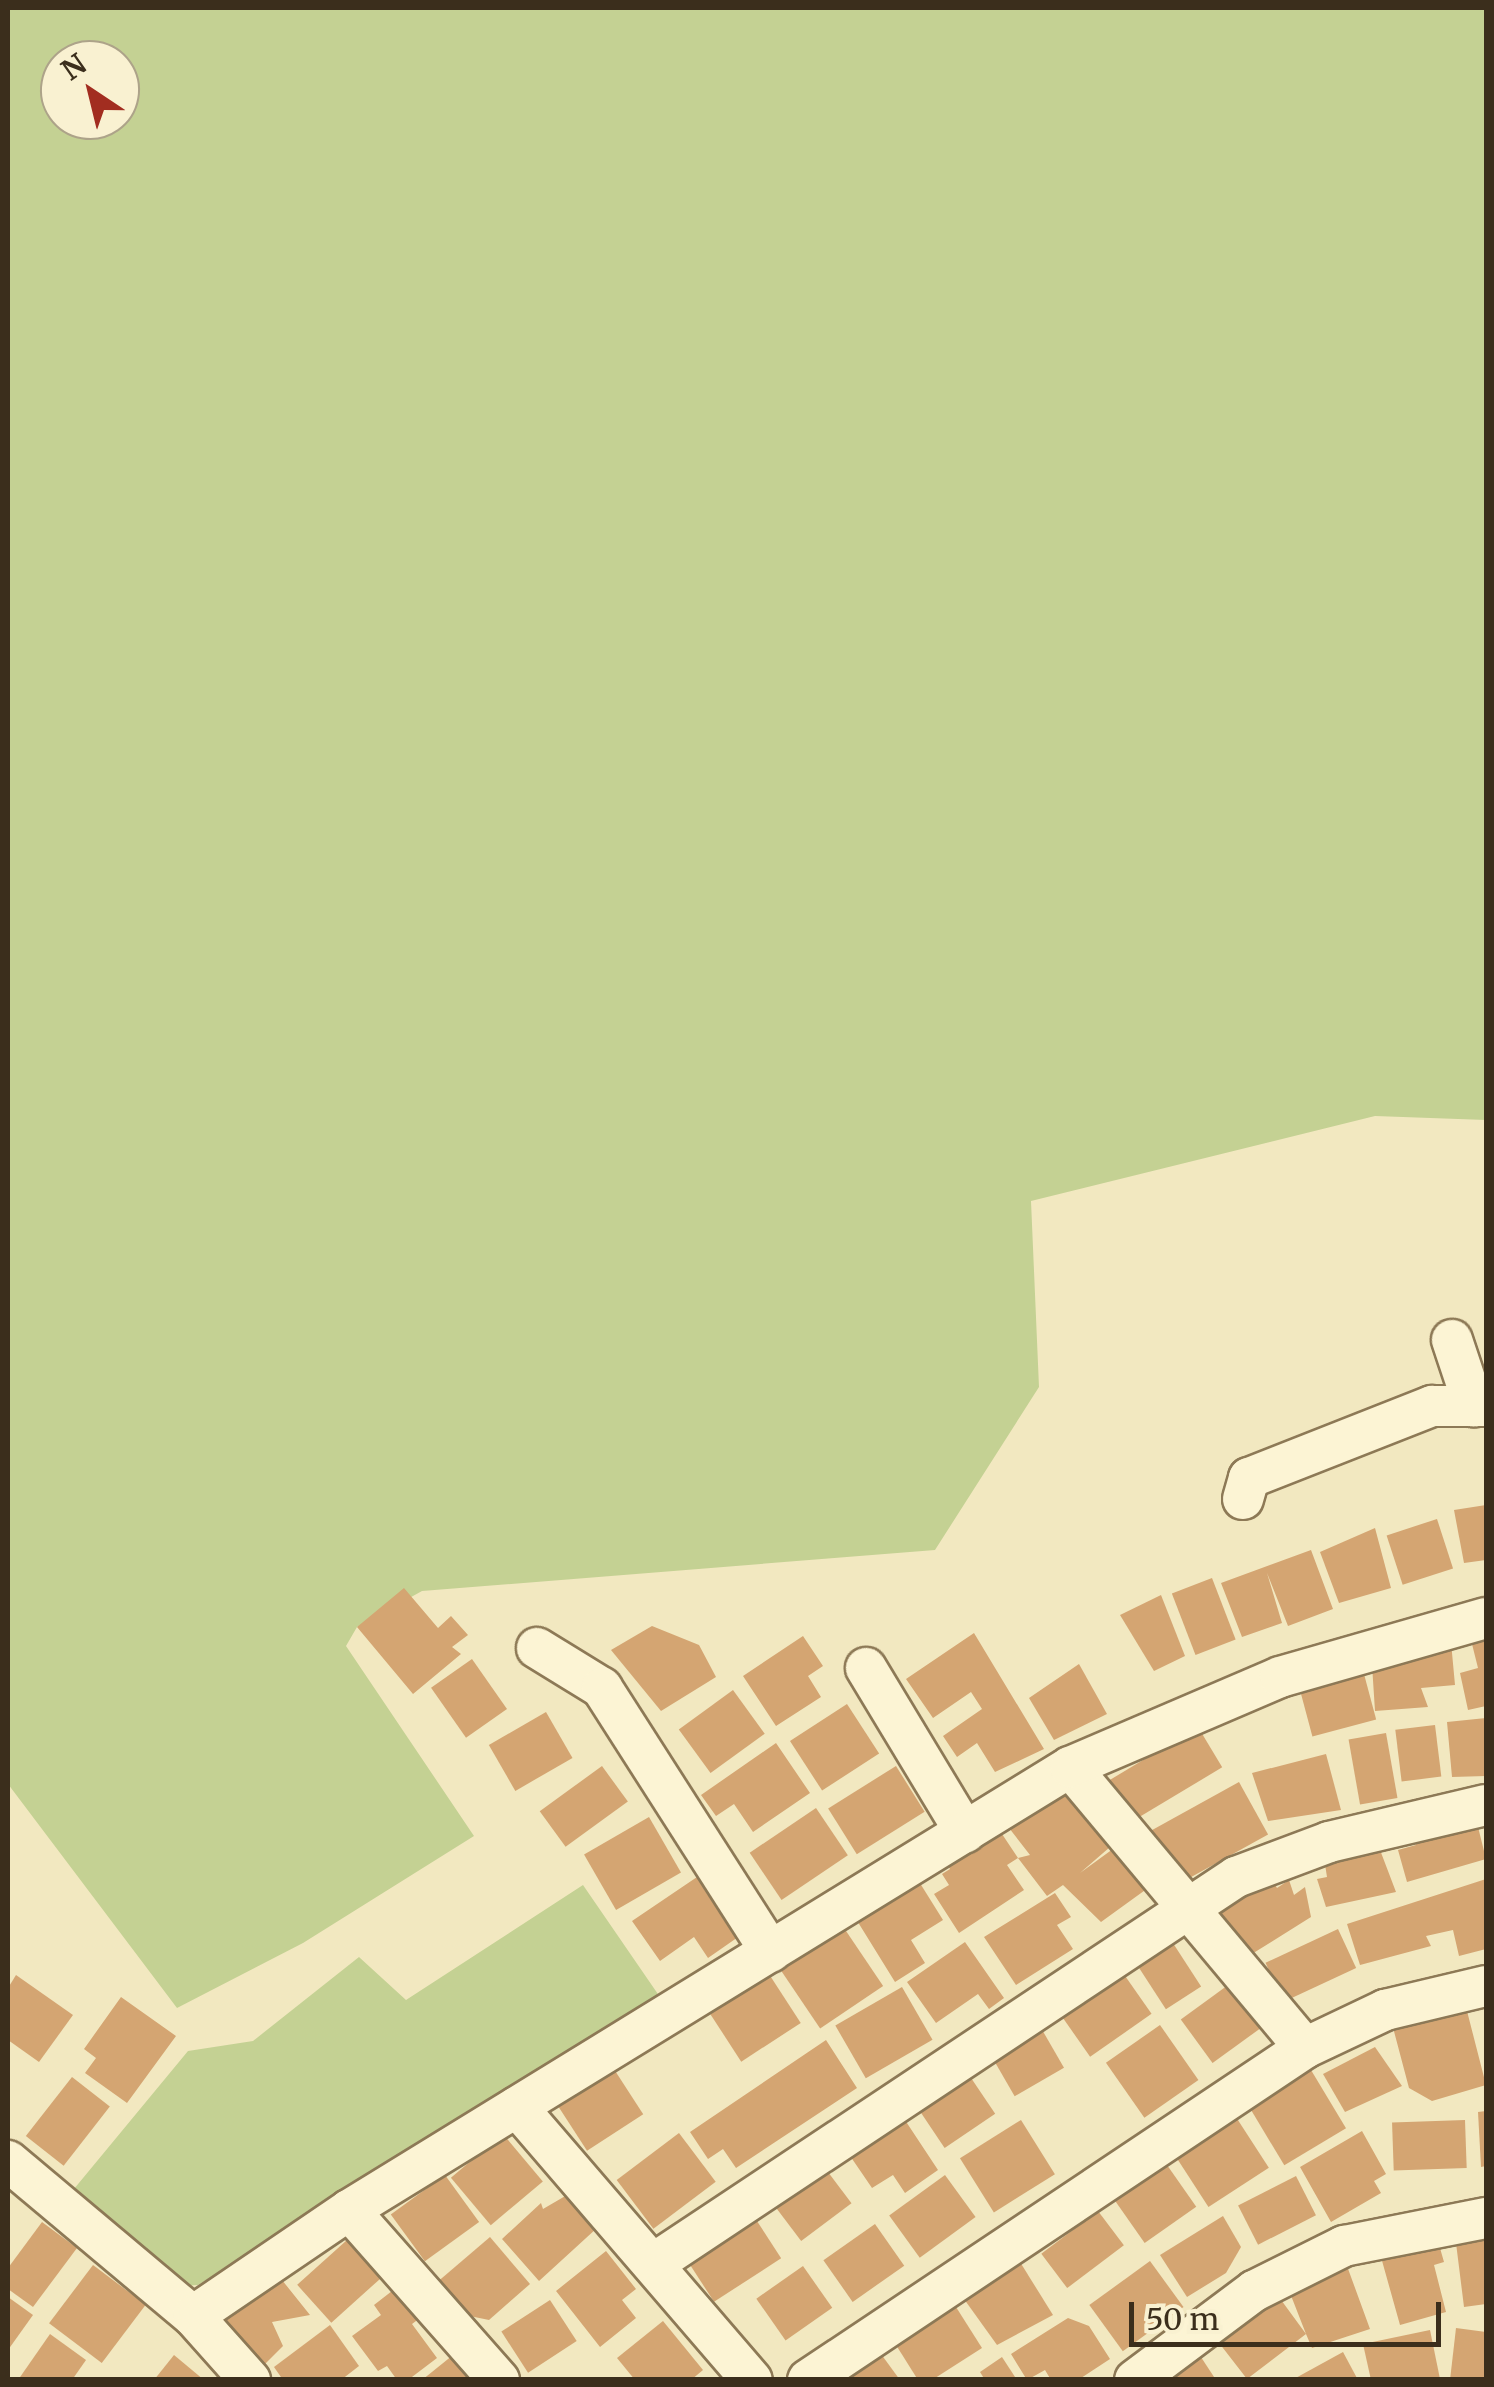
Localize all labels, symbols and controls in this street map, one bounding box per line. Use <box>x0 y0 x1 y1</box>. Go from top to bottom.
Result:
north arrow <box>40 40 140 140</box>
text: N <box>55 46 93 88</box>
scale bar <box>1134 2282 1446 2344</box>
text: 50 m <box>1146 2300 1219 2338</box>

